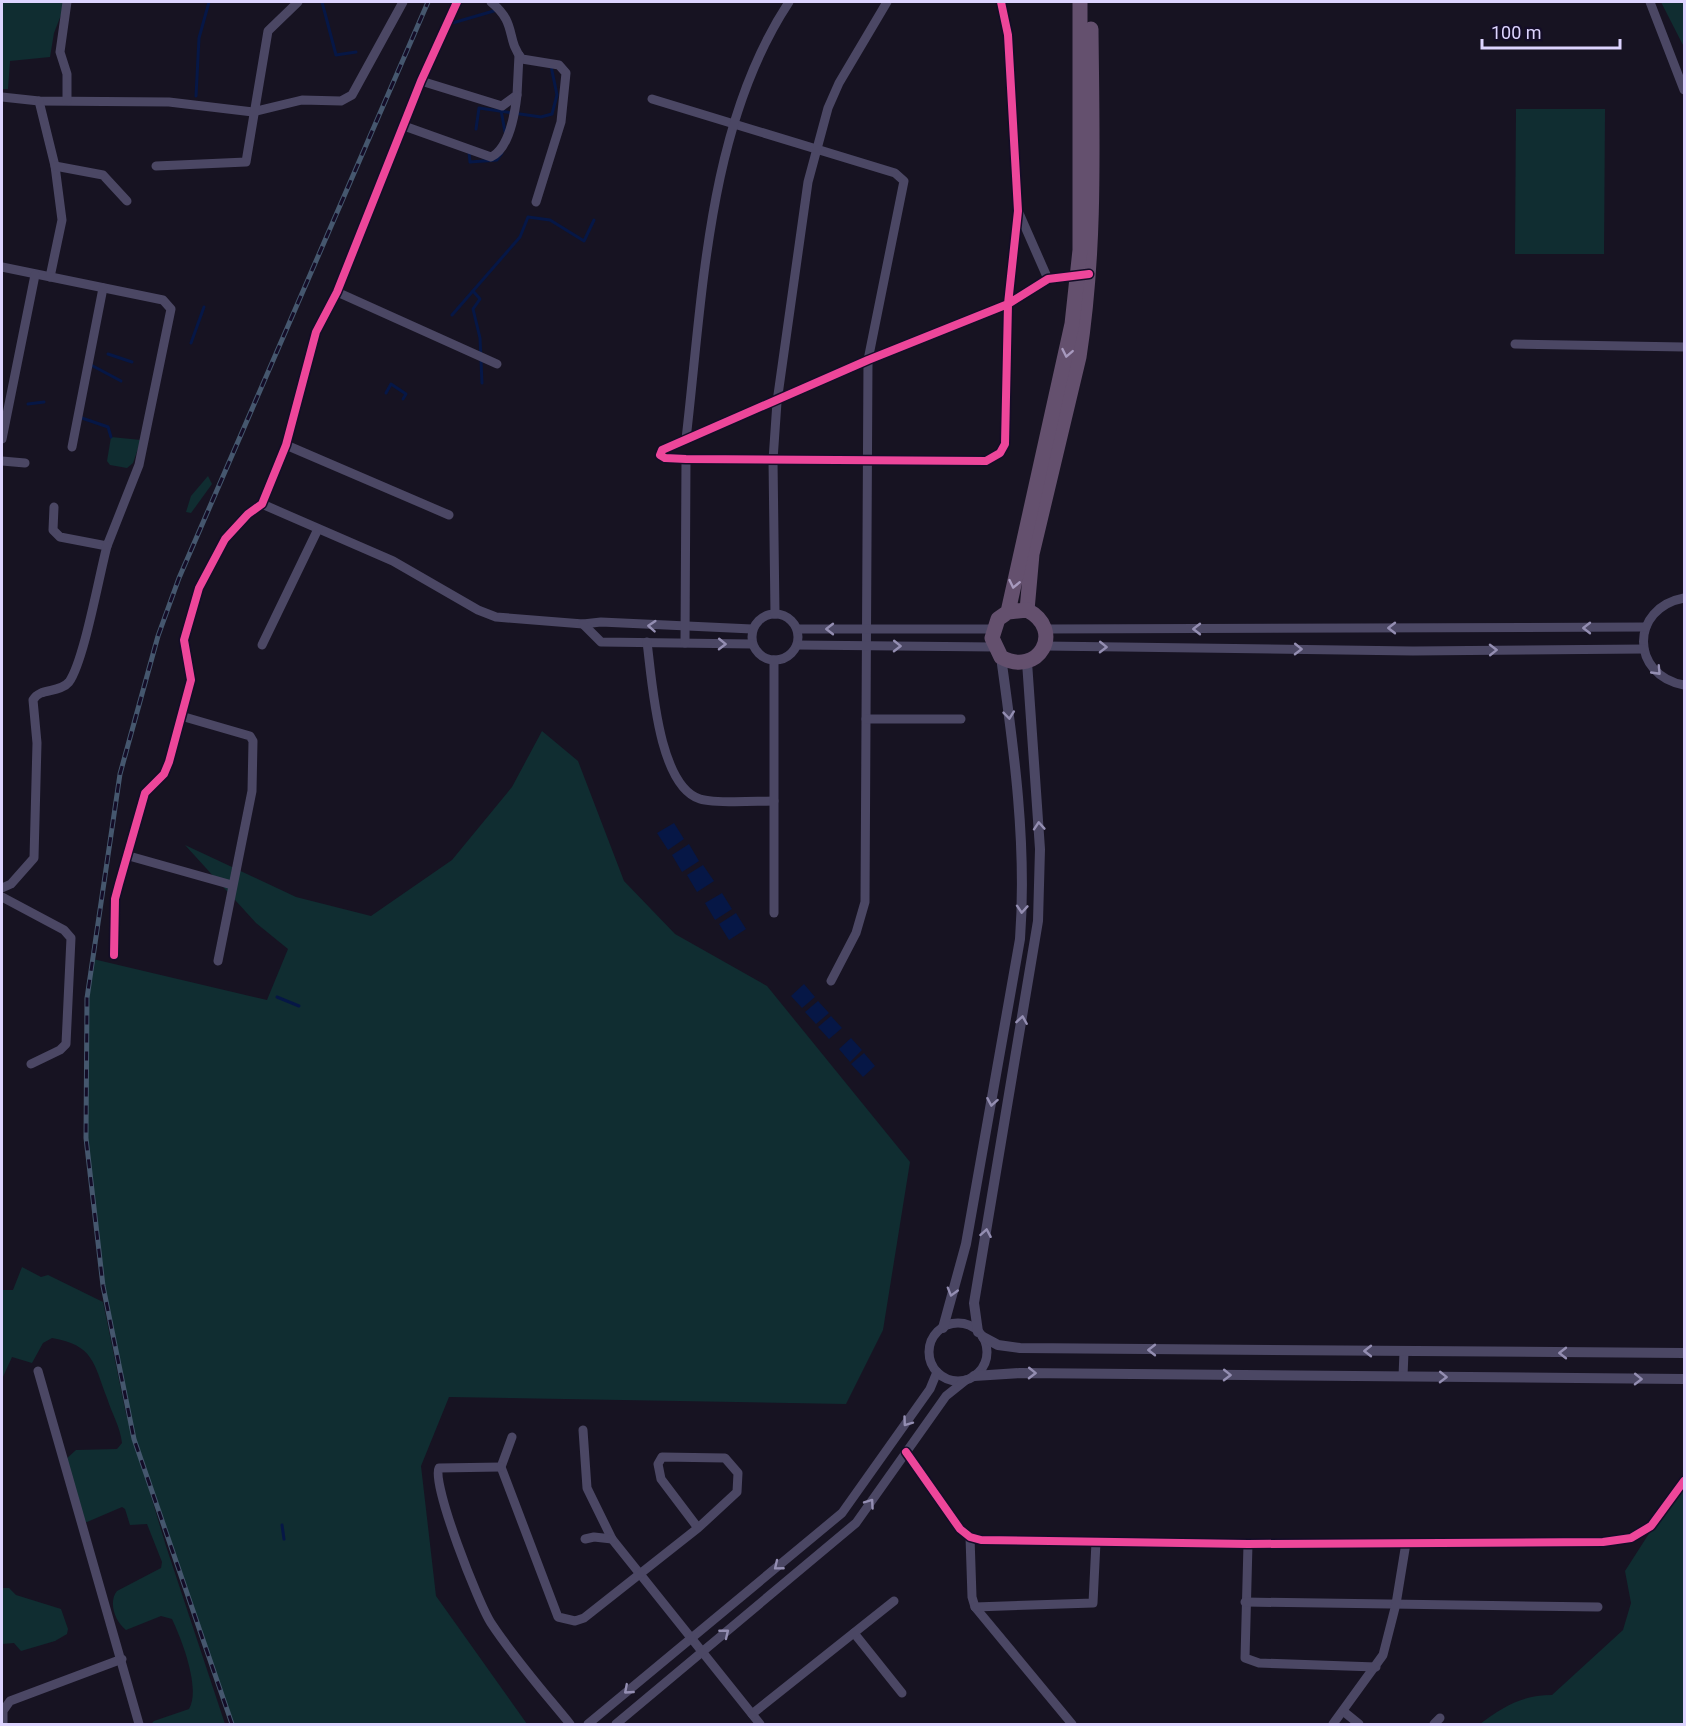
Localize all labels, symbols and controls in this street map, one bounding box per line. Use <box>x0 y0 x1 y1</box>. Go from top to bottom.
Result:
scale bar <box>1482 12 1620 50</box>
text: 100 m <box>1491 22 1542 43</box>
one-way arrow <box>1061 348 1074 358</box>
one-way arrow <box>1008 579 1021 589</box>
one-way arrow <box>647 619 656 632</box>
one-way arrow <box>1388 622 1397 634</box>
one-way arrow <box>1583 622 1592 634</box>
one-way arrow <box>825 623 834 635</box>
one-way arrow <box>1193 623 1202 635</box>
one-way arrow <box>718 637 727 650</box>
one-way arrow <box>893 640 902 652</box>
one-way arrow <box>1099 640 1108 653</box>
one-way arrow <box>1294 643 1303 656</box>
one-way arrow <box>1489 644 1498 656</box>
one-way arrow <box>1650 664 1661 674</box>
one-way arrow <box>1002 710 1015 719</box>
one-way arrow <box>1032 821 1045 830</box>
one-way arrow <box>1016 905 1029 914</box>
one-way arrow <box>1015 1015 1027 1024</box>
one-way arrow <box>987 1097 999 1106</box>
one-way arrow <box>979 1228 992 1238</box>
one-way arrow <box>947 1286 959 1297</box>
one-way arrow <box>1148 1343 1157 1356</box>
one-way arrow <box>1364 1345 1373 1357</box>
one-way arrow <box>1559 1347 1568 1359</box>
one-way arrow <box>1028 1367 1037 1379</box>
one-way arrow <box>1223 1369 1232 1381</box>
one-way arrow <box>1439 1371 1448 1383</box>
one-way arrow <box>1634 1373 1643 1385</box>
one-way arrow <box>903 1415 914 1426</box>
one-way arrow <box>863 1499 874 1510</box>
one-way arrow <box>774 1558 785 1569</box>
one-way arrow <box>718 1629 729 1640</box>
one-way arrow <box>624 1683 635 1694</box>

